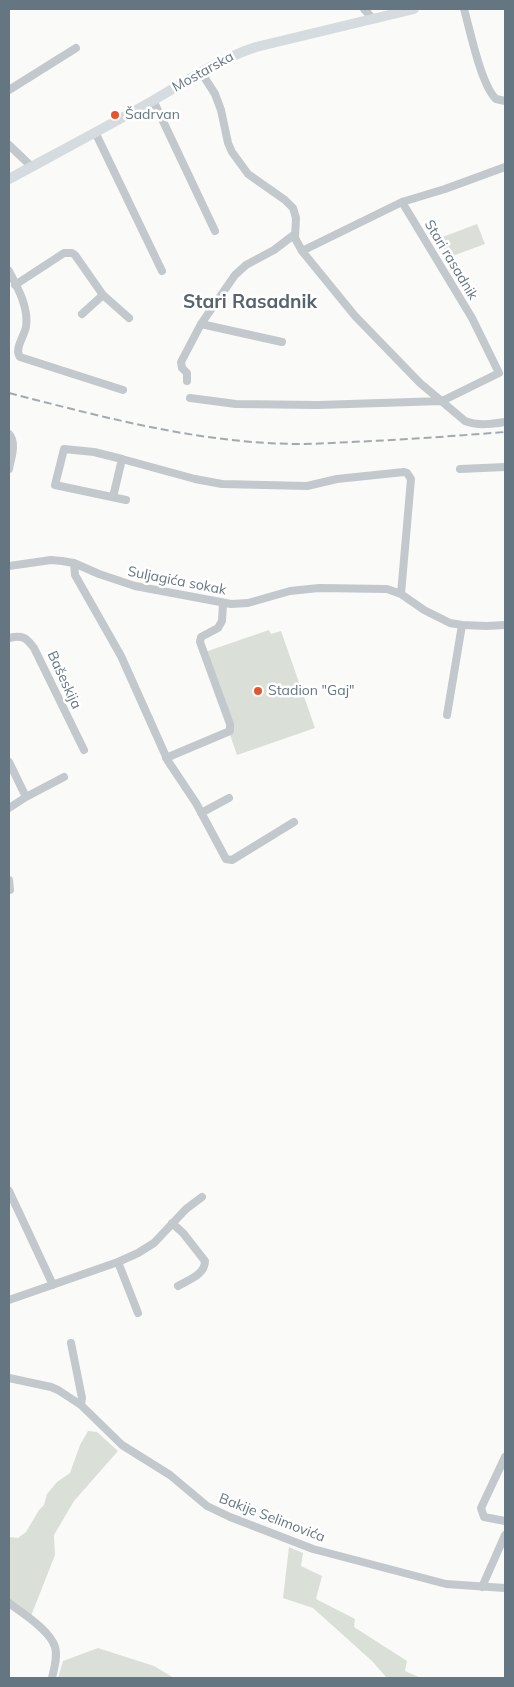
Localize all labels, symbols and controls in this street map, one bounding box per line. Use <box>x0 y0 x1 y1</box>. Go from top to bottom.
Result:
street label: Mostarska <box>169 48 237 96</box>
place label: Šadrvan <box>125 107 180 123</box>
marker: Šadrvan <box>109 109 121 121</box>
street label: Stari rasadnik <box>421 217 481 303</box>
district label: Stari Rasadnik <box>183 291 317 313</box>
street label: Suljagića sokak <box>126 563 228 599</box>
street label: Bašeskija <box>43 648 85 712</box>
place label: Stadion "Gaj" <box>268 683 355 699</box>
marker: Stadion "Gaj" <box>252 685 264 697</box>
street label: Bakije Selimovića <box>217 1490 327 1546</box>

